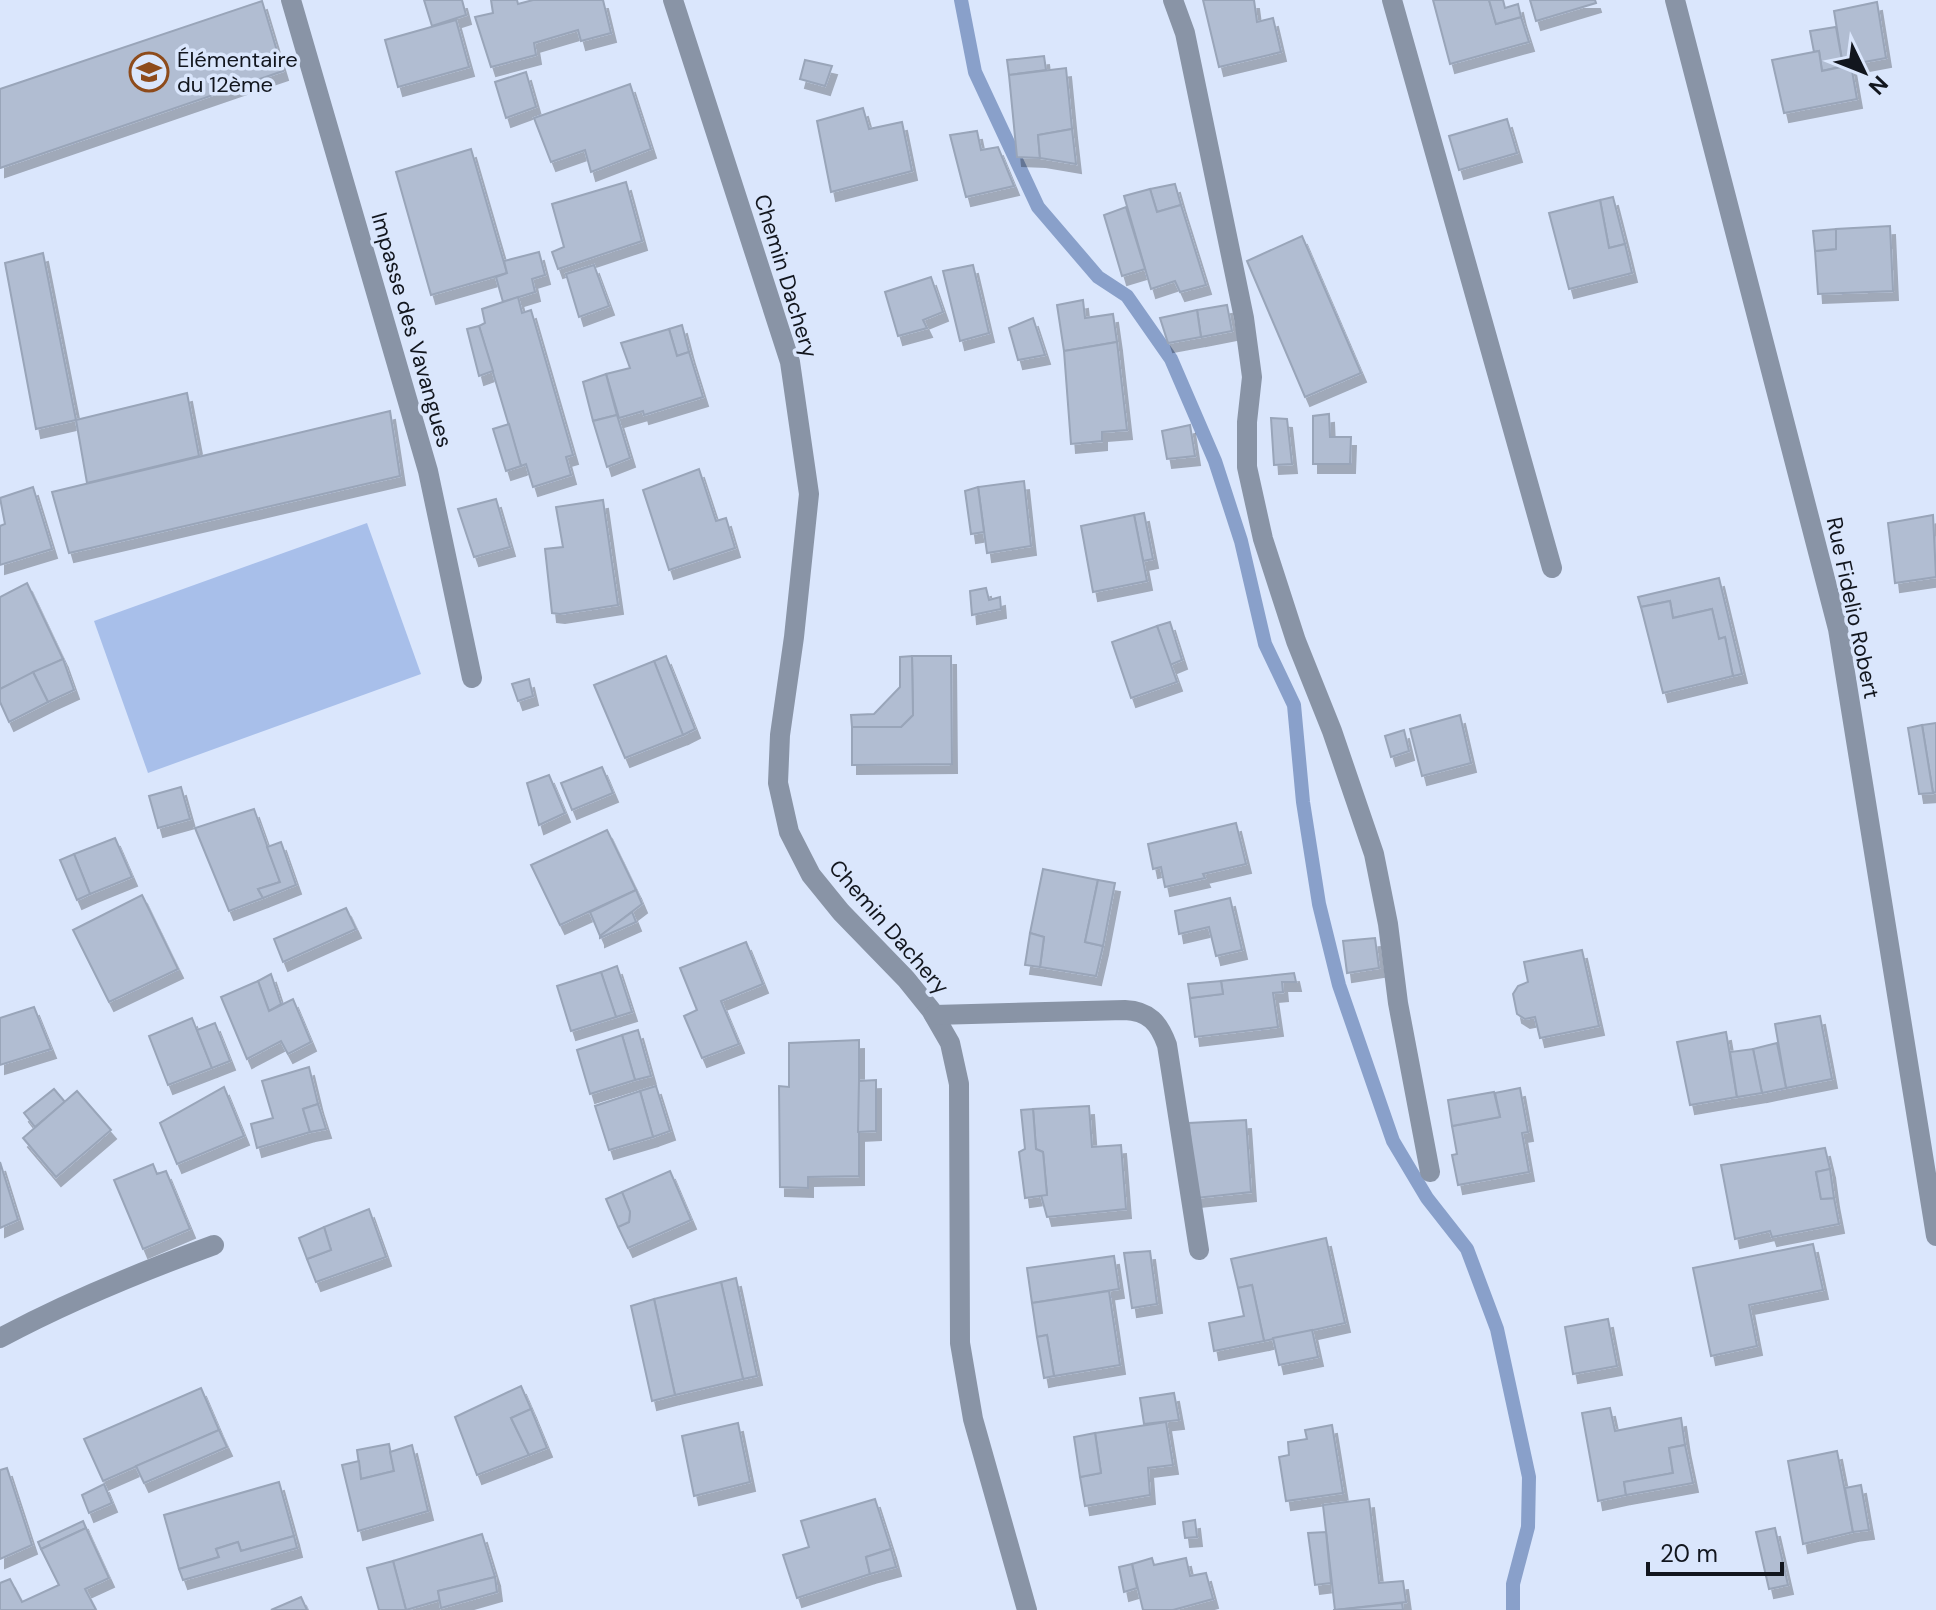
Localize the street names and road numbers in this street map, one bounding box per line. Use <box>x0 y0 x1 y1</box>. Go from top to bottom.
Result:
street label: Chemin Dachery <box>747 191 825 361</box>
street label: Impasse des Vavangues <box>365 209 459 451</box>
street label: Rue Fidelio Robert <box>1820 515 1886 701</box>
street label: Chemin Dachery <box>822 854 956 1000</box>

